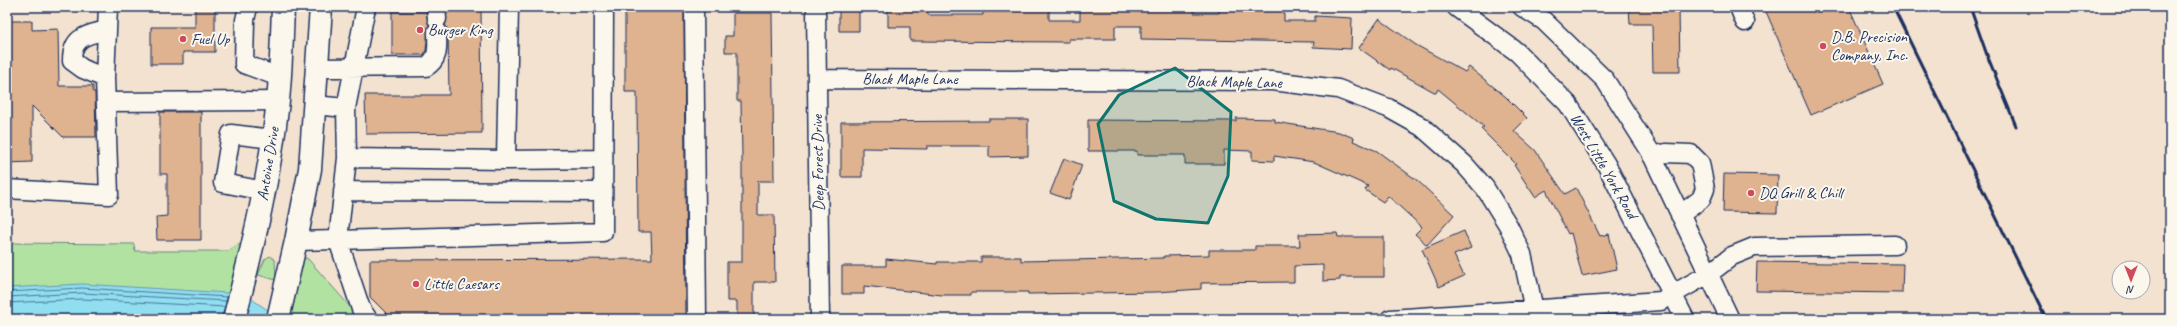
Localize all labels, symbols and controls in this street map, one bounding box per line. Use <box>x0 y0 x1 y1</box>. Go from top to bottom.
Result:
place label: Burger King <box>428 20 494 40</box>
marker: Burger King <box>415 25 425 35</box>
place label: D.B. Precision Company, Inc. <box>1831 27 1908 65</box>
place label: Fuel Up <box>191 29 231 49</box>
marker: Fuel Up <box>178 34 188 44</box>
marker: D.B. Precision Company, Inc. <box>1818 41 1828 51</box>
street label: Black Maple Lane <box>862 69 960 89</box>
street label: Black Maple Lane <box>1186 71 1284 93</box>
street label: West Little York Road <box>1566 110 1644 225</box>
street label: Deep Forest Drive <box>807 113 829 211</box>
street label: Antoine Drive <box>252 124 284 202</box>
place label: DQ Grill & Chill <box>1759 183 1846 203</box>
marker: DQ Grill & Chill <box>1746 188 1756 198</box>
north arrow <box>2111 260 2151 300</box>
place label: Little Caesars <box>424 274 500 294</box>
marker: Little Caesars <box>411 279 421 289</box>
text: N <box>2125 283 2134 297</box>

